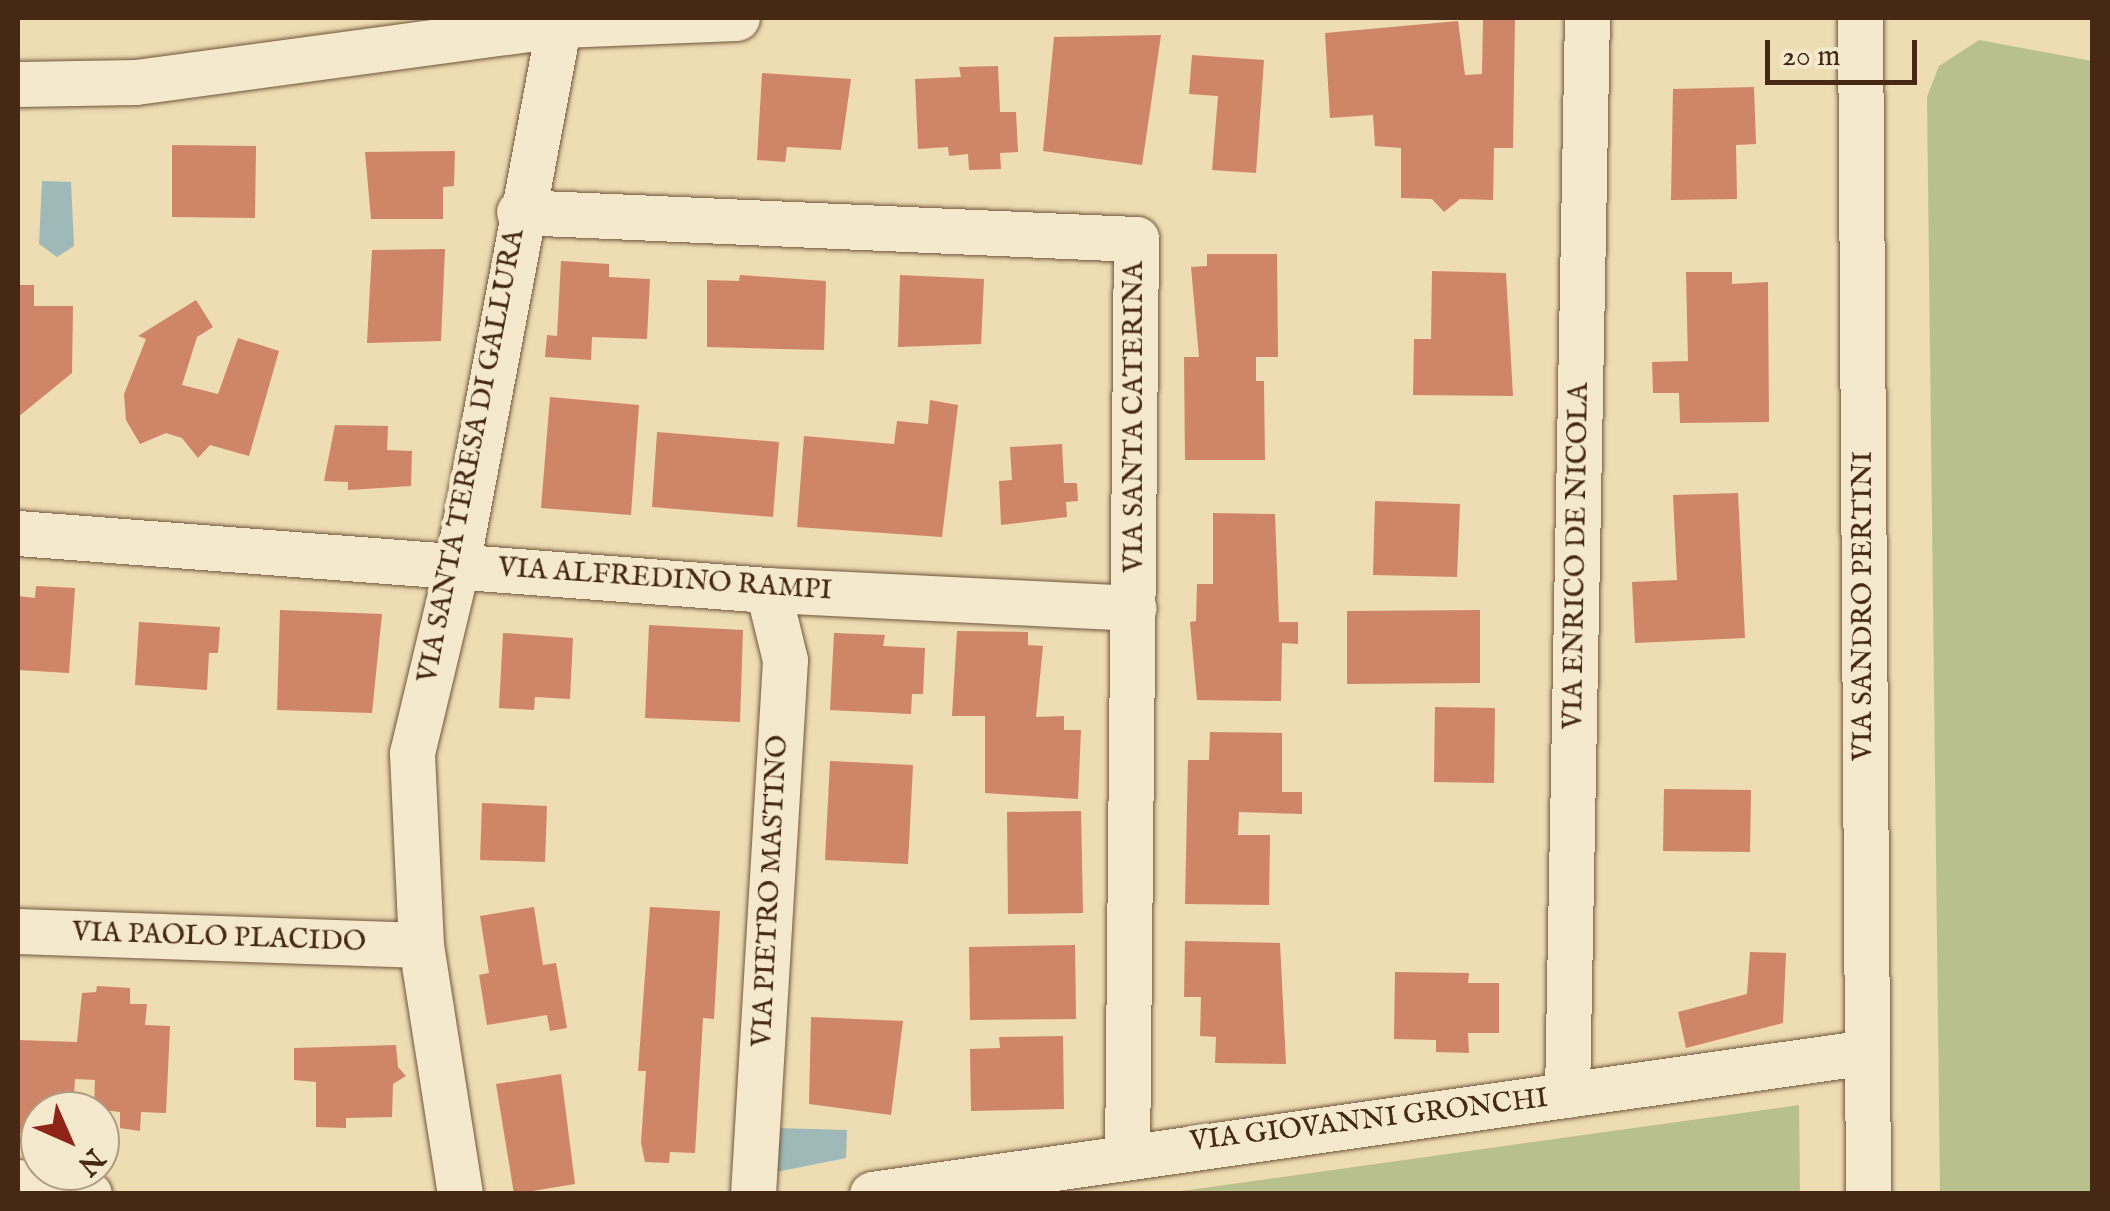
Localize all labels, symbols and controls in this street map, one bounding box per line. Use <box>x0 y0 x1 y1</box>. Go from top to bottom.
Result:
scale bar <box>1770 20 1922 82</box>
text: 20 m <box>1782 38 1841 76</box>
street label: VIA SANTA TERESA DI GALLURA <box>411 226 533 686</box>
street label: VIA SANTA CATERINA <box>1118 261 1152 573</box>
street label: VIA ENRICO DE NICOLA <box>1557 382 1597 730</box>
street label: VIA SANDRO PERTINI <box>1847 451 1881 761</box>
street label: VIA ALFREDINO RAMPI <box>497 552 833 608</box>
street label: VIA PIETRO MASTINO <box>746 734 796 1048</box>
street label: VIA PAOLO PLACIDO <box>72 916 366 960</box>
street label: VIA GIOVANNI GRONCHI <box>1188 1082 1550 1160</box>
north arrow <box>20 1091 120 1191</box>
text: N <box>69 1140 111 1182</box>

